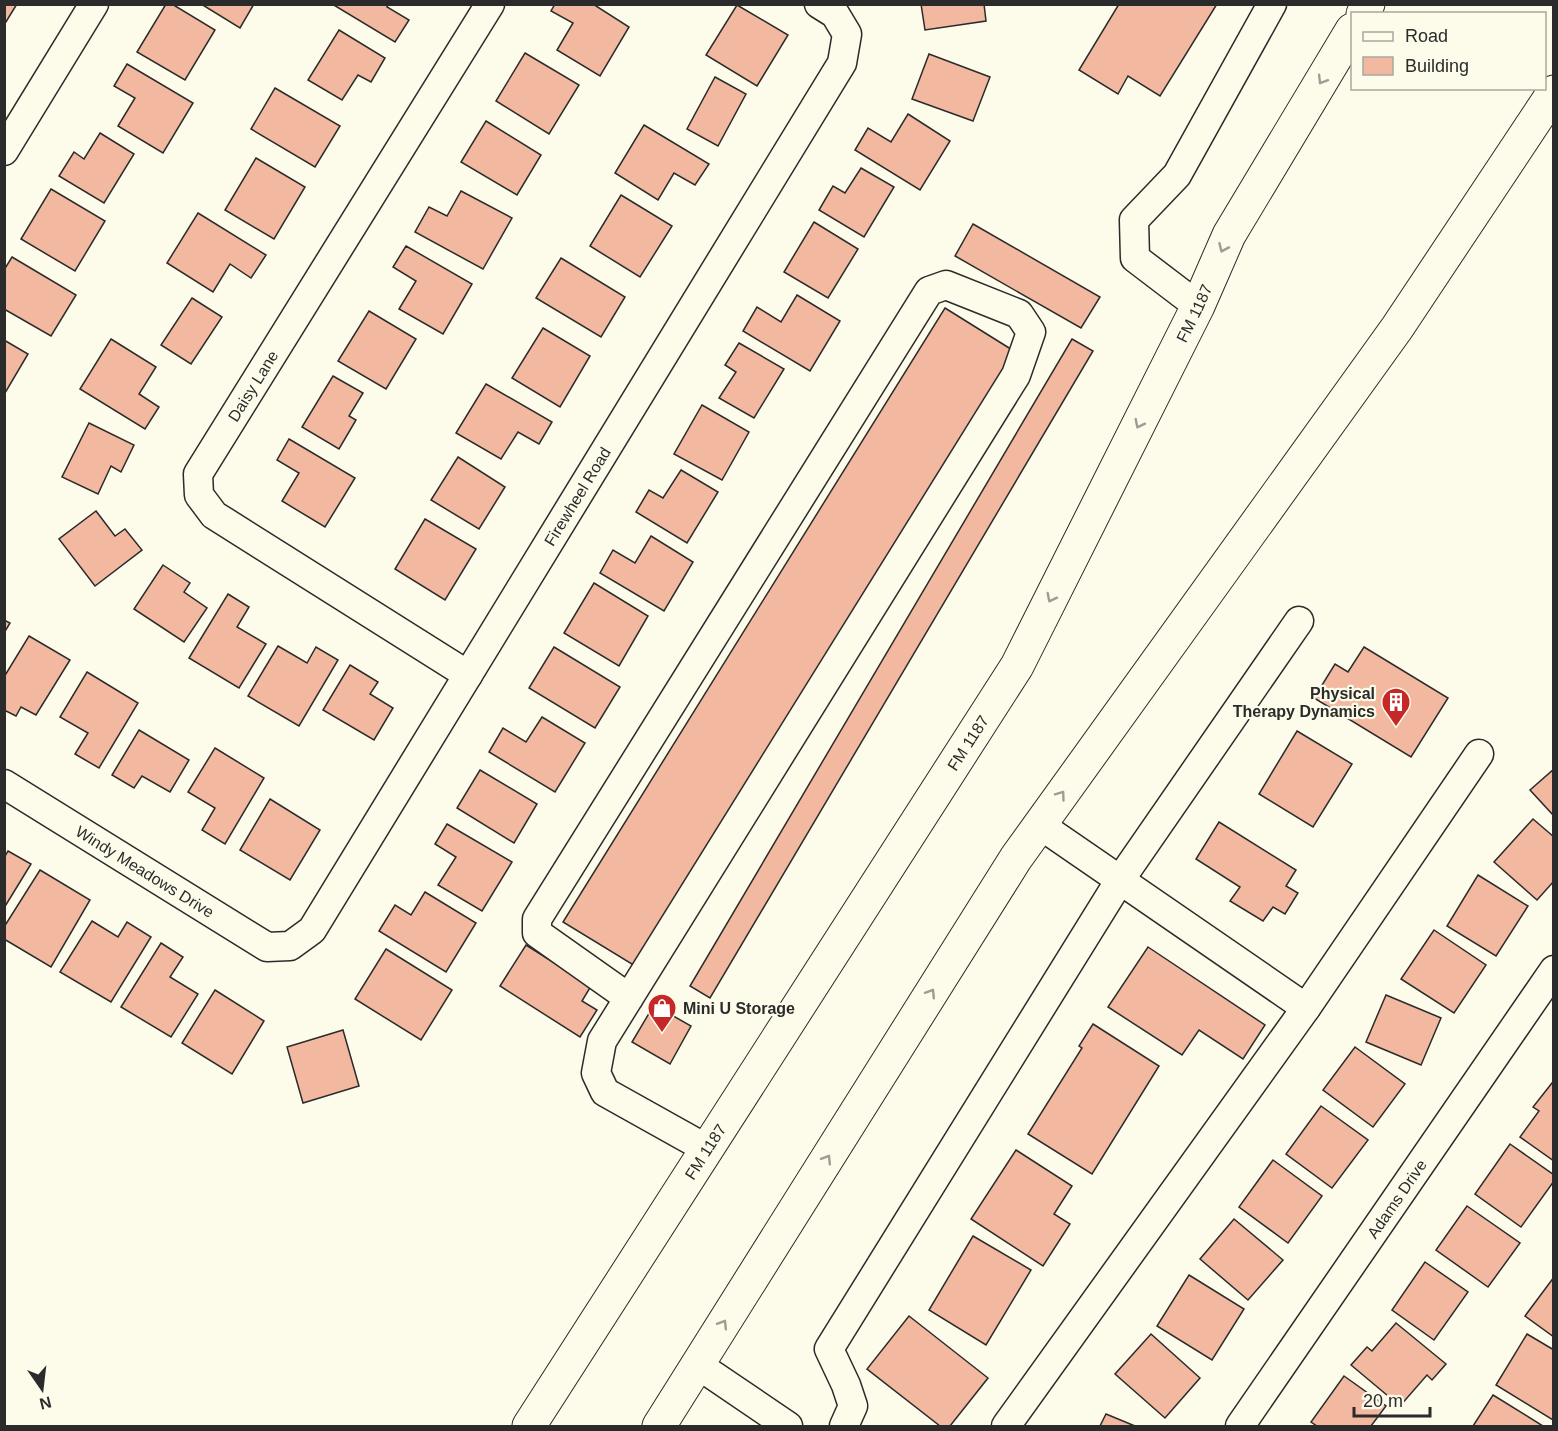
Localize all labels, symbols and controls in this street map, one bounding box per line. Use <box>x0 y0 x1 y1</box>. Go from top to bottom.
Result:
legend <box>1351 12 1546 90</box>
text: Road <box>1405 26 1448 46</box>
text: Building <box>1405 56 1469 76</box>
one-way arrow <box>1318 74 1330 84</box>
one-way arrow <box>1218 242 1230 253</box>
street label: FM 1187 <box>1173 282 1215 345</box>
street label: Daisy Lane <box>224 347 281 424</box>
one-way arrow <box>1134 417 1146 428</box>
street label: Firewheel Road <box>541 444 614 549</box>
one-way arrow <box>1047 592 1058 602</box>
place label: Physical Therapy Dynamics <box>1233 685 1375 720</box>
building icon: Physical Therapy Dynamics <box>1380 686 1412 728</box>
street label: FM 1187 <box>944 712 992 773</box>
one-way arrow <box>1054 791 1065 802</box>
street label: Windy Meadows Drive <box>73 822 217 921</box>
one-way arrow <box>923 989 934 1000</box>
shop icon: Mini U Storage <box>646 992 678 1034</box>
place label: Mini U Storage <box>683 1000 795 1017</box>
street label: FM 1187 <box>681 1121 729 1182</box>
one-way arrow <box>820 1154 831 1165</box>
street label: Adams Drive <box>1364 1156 1430 1241</box>
one-way arrow <box>716 1320 728 1330</box>
north arrow <box>12 1359 72 1419</box>
scale bar <box>1354 1380 1430 1418</box>
text: 20 m <box>1363 1391 1403 1411</box>
text: N <box>38 1393 53 1413</box>

